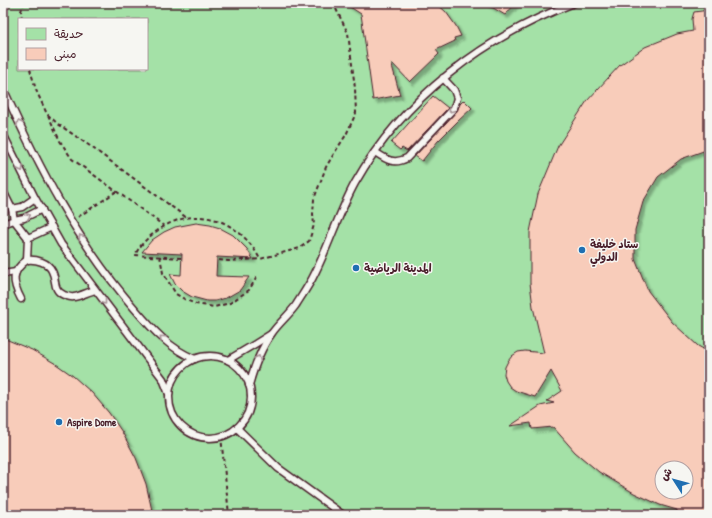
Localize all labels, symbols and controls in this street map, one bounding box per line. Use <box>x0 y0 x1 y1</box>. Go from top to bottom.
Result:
legend <box>18 18 148 70</box>
text: حديقة <box>54 25 83 42</box>
text: مبنى <box>54 45 77 62</box>
one-way arrow <box>449 105 456 112</box>
one-way arrow <box>16 120 24 127</box>
one-way arrow <box>16 165 23 172</box>
one-way arrow <box>25 212 32 220</box>
one-way arrow <box>79 234 86 241</box>
place label: ستاد خليفة الدولي <box>590 237 638 267</box>
marker: ستاد خليفة الدولي <box>577 245 587 255</box>
place label: المدينة الرياضية <box>364 261 432 275</box>
marker: المدينة الرياضية <box>351 263 361 273</box>
one-way arrow <box>100 298 107 305</box>
one-way arrow <box>159 335 167 343</box>
one-way arrow <box>254 355 261 362</box>
place label: Aspire Dome <box>67 415 117 430</box>
marker: Aspire Dome <box>54 417 64 427</box>
north arrow <box>654 460 694 500</box>
text: ش <box>657 465 675 483</box>

